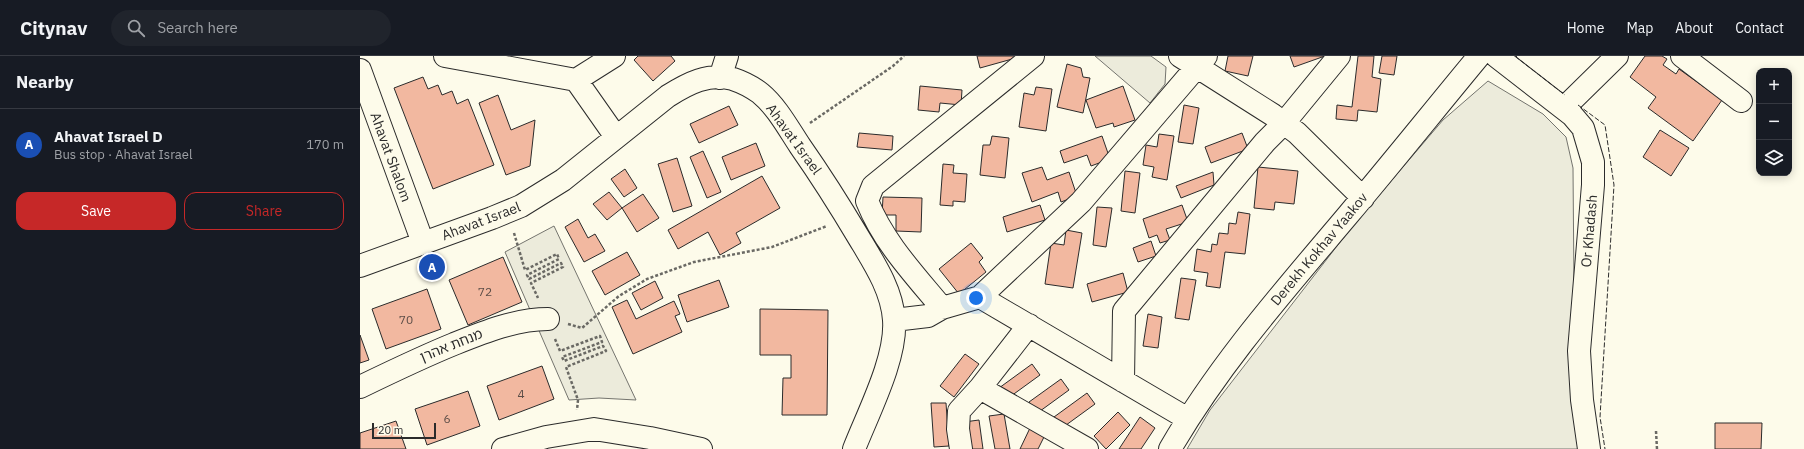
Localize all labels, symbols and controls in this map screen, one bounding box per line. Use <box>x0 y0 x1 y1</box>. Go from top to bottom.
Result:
search box <box>111 10 391 46</box>
text: Citynav <box>20 16 87 40</box>
icon: search <box>125 17 147 39</box>
text: Search here <box>157 18 238 37</box>
text: Home <box>1567 19 1604 37</box>
text: Map <box>1626 19 1653 37</box>
text: About <box>1675 19 1713 37</box>
text: Contact <box>1735 19 1784 37</box>
map controls <box>1756 68 1792 176</box>
button: + <box>1756 68 1792 104</box>
text: Nearby <box>16 71 74 93</box>
street label: Ahavat Israel <box>762 100 826 178</box>
button: − <box>1756 104 1792 140</box>
street label: Ahavat Shalom <box>366 110 416 204</box>
text: Ahavat Israel D <box>54 127 163 146</box>
text: A <box>25 136 33 153</box>
text: 170 m <box>306 136 344 153</box>
button: layers <box>1756 140 1792 176</box>
text: Bus stop · Ahavat Israel <box>54 146 193 163</box>
street label: Derekh Kokhav Yaakov <box>1266 189 1372 309</box>
button: Save <box>16 192 176 230</box>
button: Share <box>184 192 344 230</box>
street label: Or Khadash <box>1577 194 1601 268</box>
street label: Ahavat Israel <box>439 198 523 244</box>
pin: A <box>419 252 445 282</box>
house number: 72 <box>478 284 492 299</box>
your location <box>966 288 986 308</box>
house number: 70 <box>399 312 413 327</box>
street label: מנחת אהרן <box>417 324 485 366</box>
house number: 4 <box>517 386 525 401</box>
house number: 6 <box>443 411 451 426</box>
scale bar <box>372 421 436 440</box>
text: 20 m <box>378 423 403 437</box>

